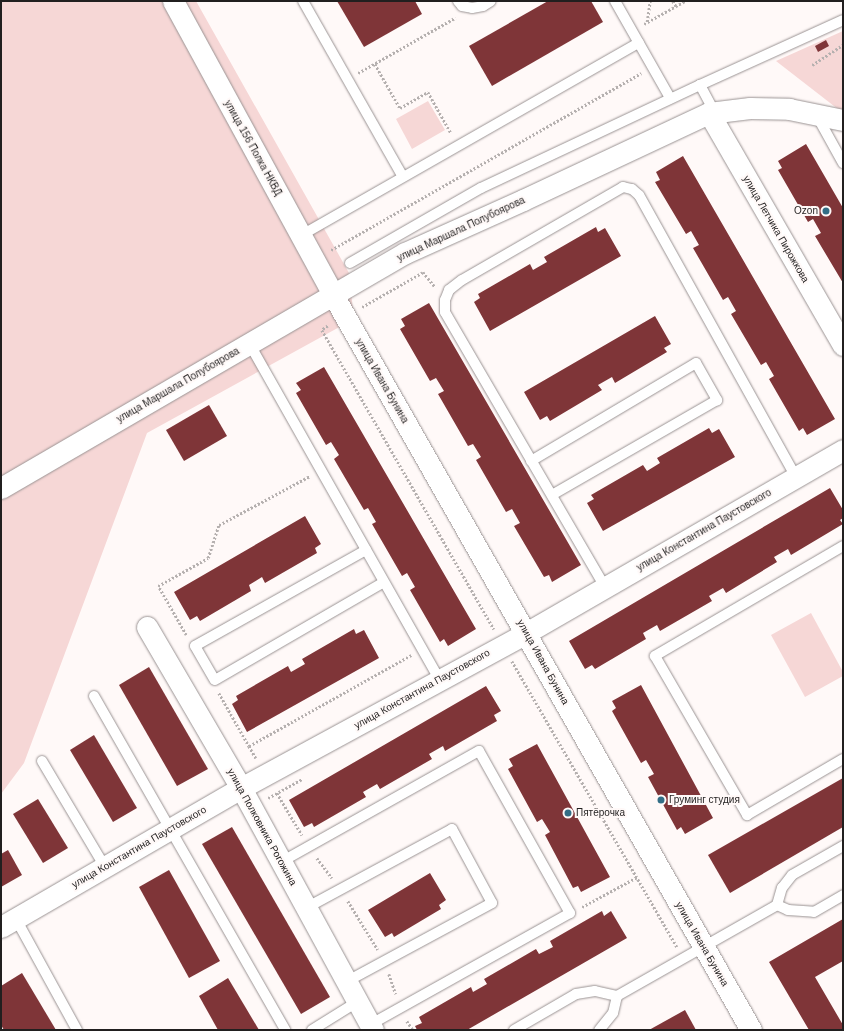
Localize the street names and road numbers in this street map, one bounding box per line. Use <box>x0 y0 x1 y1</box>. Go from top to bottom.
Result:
street label: улица 156 Полка НКВД <box>222 98 284 198</box>
street label: улица Летчика Пирожкова <box>740 173 812 285</box>
street label: улица Маршала Полубоярова <box>395 194 527 264</box>
street label: улица Ивана Бунина <box>353 337 411 425</box>
street label: улица Маршала Полубоярова <box>115 345 241 425</box>
street label: улица Константина Паустовского <box>635 486 773 574</box>
street label: улица Ивана Бунина <box>515 617 571 707</box>
street label: улица Константина Паустовского <box>352 647 492 731</box>
street label: улица Полковника Рогожина <box>225 766 299 888</box>
street label: улица Константина Паустовского <box>70 803 208 891</box>
street label: улица Ивана Бунина <box>673 900 731 988</box>

